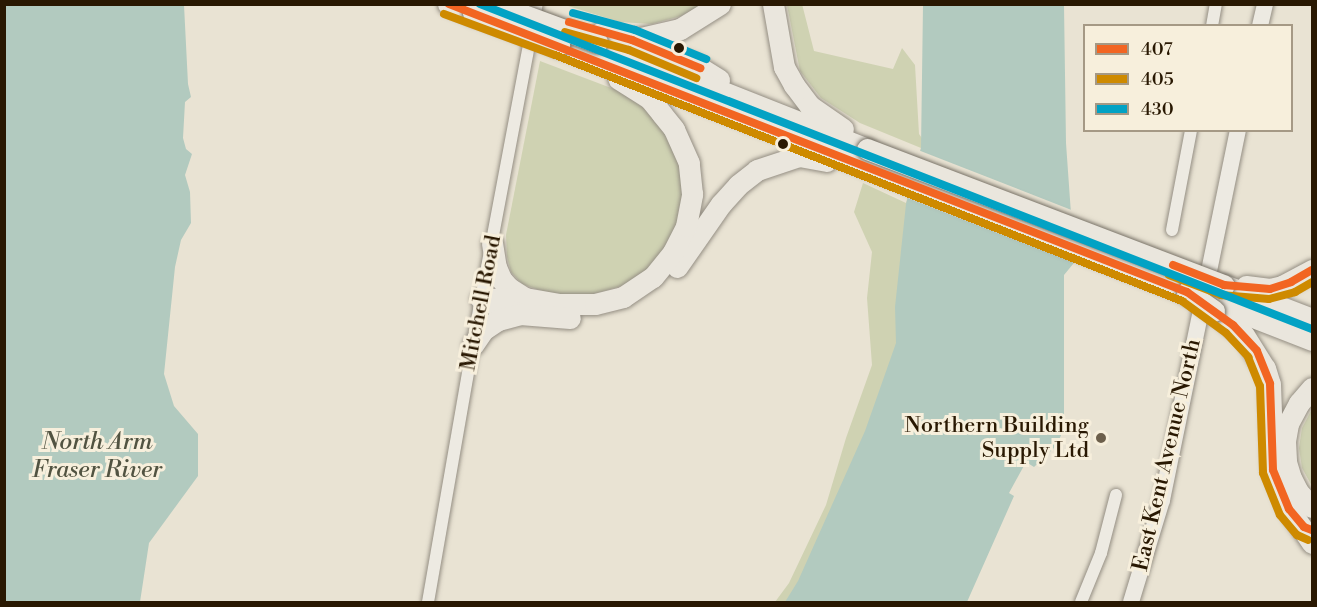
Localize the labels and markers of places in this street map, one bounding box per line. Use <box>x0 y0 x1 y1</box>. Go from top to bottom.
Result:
unlabelled marker <box>673 42 685 54</box>
unlabelled marker <box>777 138 789 150</box>
place label: Northern Building Supply Ltd <box>905 412 1089 464</box>
marker: Northern Building Supply Ltd <box>1094 431 1108 445</box>

